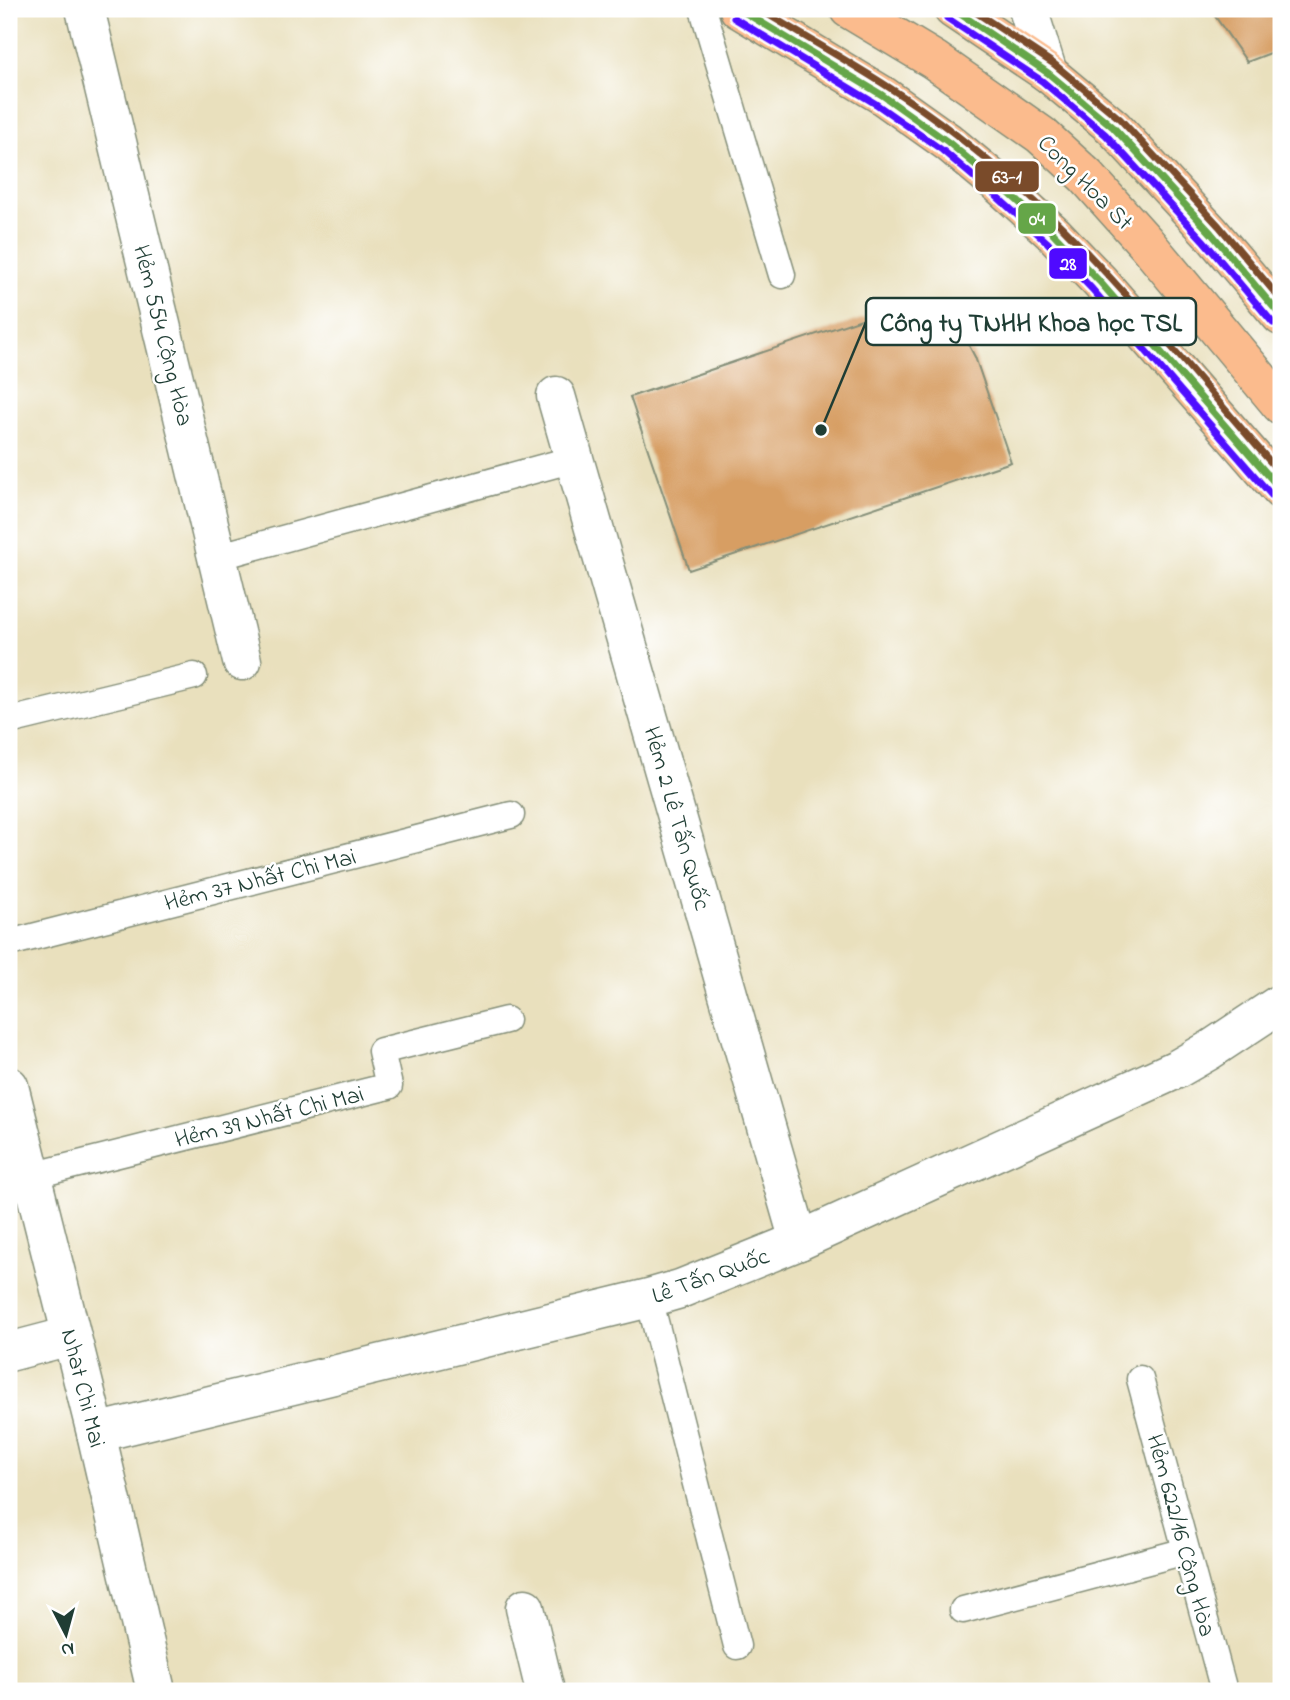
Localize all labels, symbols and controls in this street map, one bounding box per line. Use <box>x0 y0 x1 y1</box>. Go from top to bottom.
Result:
street label: Cong Hoa St <box>1028 128 1140 240</box>
line badge: 63-1 <box>974 160 1040 193</box>
text: 63-1 <box>992 165 1022 192</box>
line badge: 04 <box>1017 202 1057 235</box>
text: 04 <box>1029 207 1045 234</box>
street label: Hẻm 554 Cộng Hòa <box>122 241 201 430</box>
line badge: 28 <box>1048 247 1088 280</box>
text: 28 <box>1059 252 1076 279</box>
callout: Công ty TNHH Khoa học TSL <box>866 298 1196 345</box>
text: Công ty TNHH Khoa học TSL <box>880 306 1183 345</box>
street label: Hẻm 2 Lê Tấn Quốc <box>633 723 719 915</box>
street label: Hẻm 37 Nhất Chi Mai <box>161 841 360 922</box>
street label: Hẻm 39 Nhất Chi Mai <box>171 1078 368 1159</box>
street label: Lê Tấn Quốc <box>647 1240 775 1315</box>
street label: Nhat Chi Mai <box>50 1325 113 1452</box>
street label: Hẻm 622/16 Cộng Hòa <box>1136 1431 1223 1641</box>
north arrow <box>32 1598 102 1668</box>
text: N <box>60 1634 75 1663</box>

